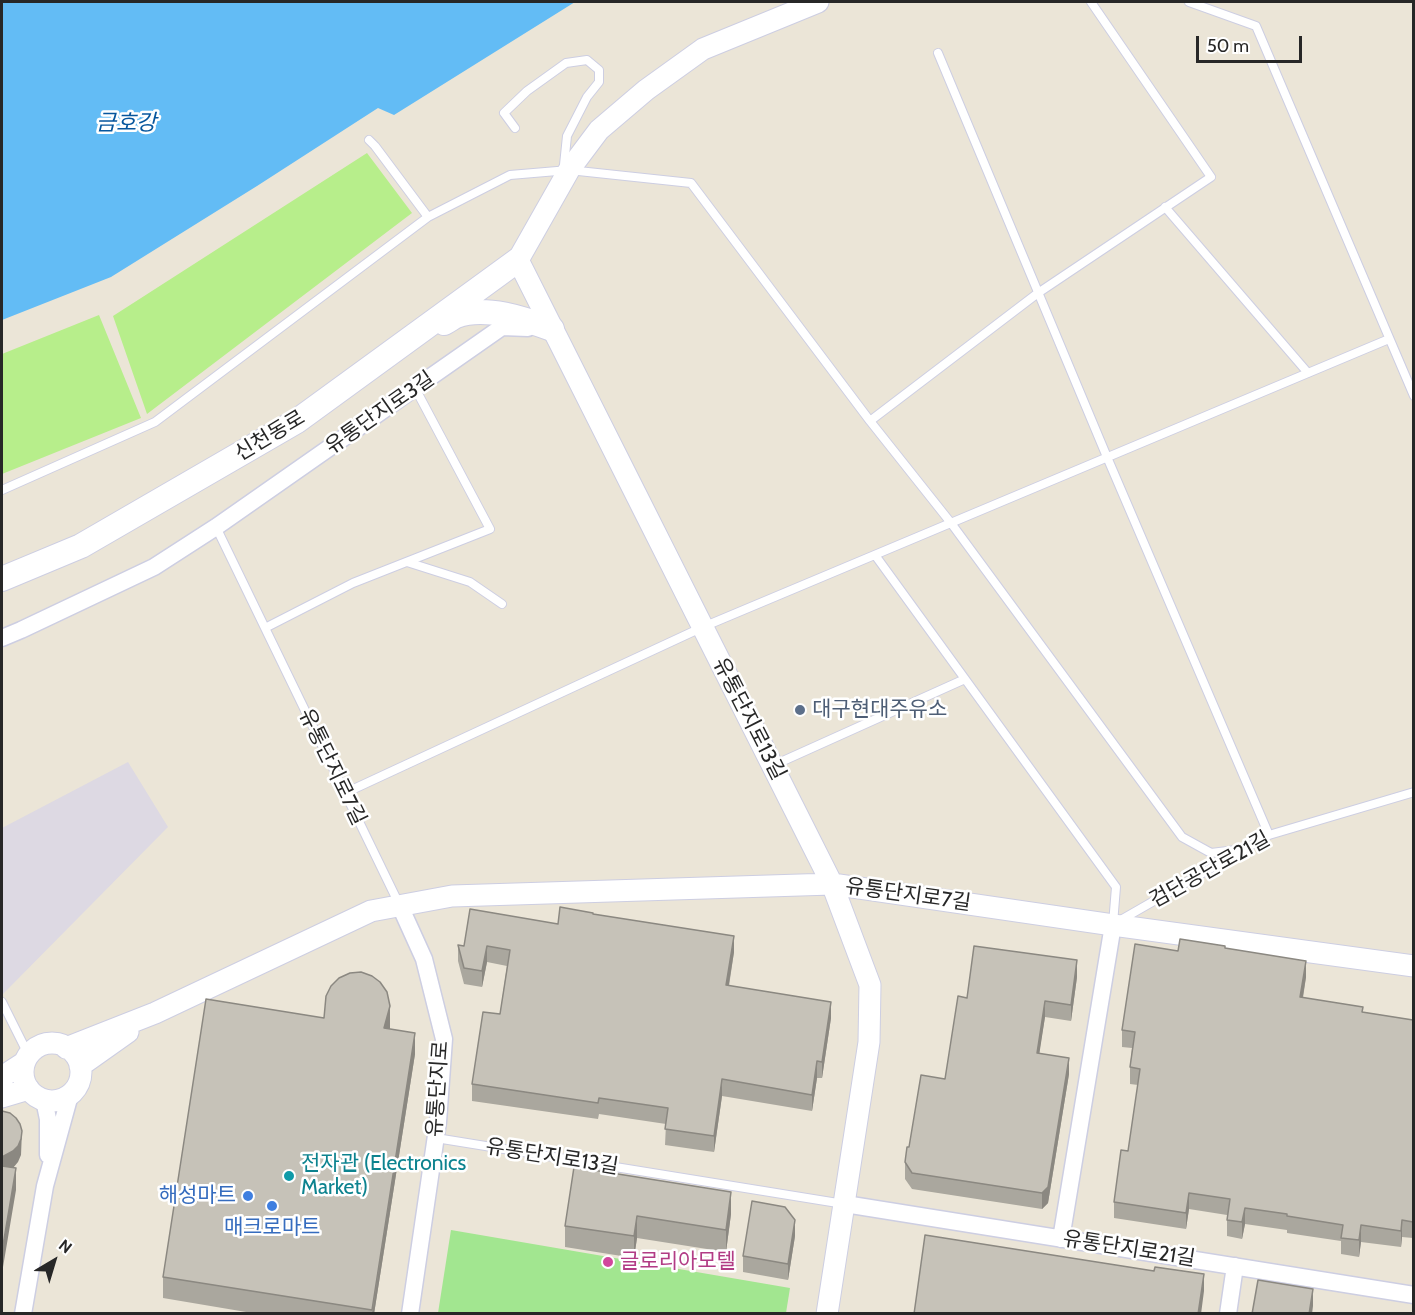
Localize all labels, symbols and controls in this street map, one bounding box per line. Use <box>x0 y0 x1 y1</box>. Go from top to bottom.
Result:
scale bar <box>1199 24 1306 62</box>
text: 50 m <box>1207 35 1249 57</box>
water label: 금호강 <box>96 111 156 137</box>
street label: 유통단지로3길 <box>321 366 439 460</box>
street label: 신천동로 <box>230 405 310 467</box>
street label: 유통단지로13길 <box>707 654 791 784</box>
place label: 대구현대주유소 <box>812 697 947 723</box>
marker: 대구현대주유소 <box>793 703 807 717</box>
street label: 유통단지로7길 <box>293 705 371 829</box>
street label: 검단공단로21길 <box>1145 827 1275 913</box>
street label: 유통단지로7길 <box>844 874 972 916</box>
street label: 유통단지로 <box>422 1040 454 1138</box>
street label: 유통단지로13길 <box>484 1134 620 1180</box>
place label: 전자관 (Electronics Market) <box>301 1151 466 1201</box>
marker: 전자관 (Electronics Market) <box>282 1169 296 1183</box>
place label: 해성마트 <box>159 1183 236 1209</box>
marker: 해성마트 <box>241 1189 255 1203</box>
marker: 매크로마트 <box>265 1199 279 1213</box>
place label: 매크로마트 <box>224 1215 320 1241</box>
street label: 유통단지로21길 <box>1061 1226 1197 1272</box>
north arrow <box>24 1231 84 1291</box>
text: N <box>55 1235 76 1257</box>
place label: 글로리아모텔 <box>620 1249 736 1275</box>
marker: 글로리아모텔 <box>601 1255 615 1269</box>

